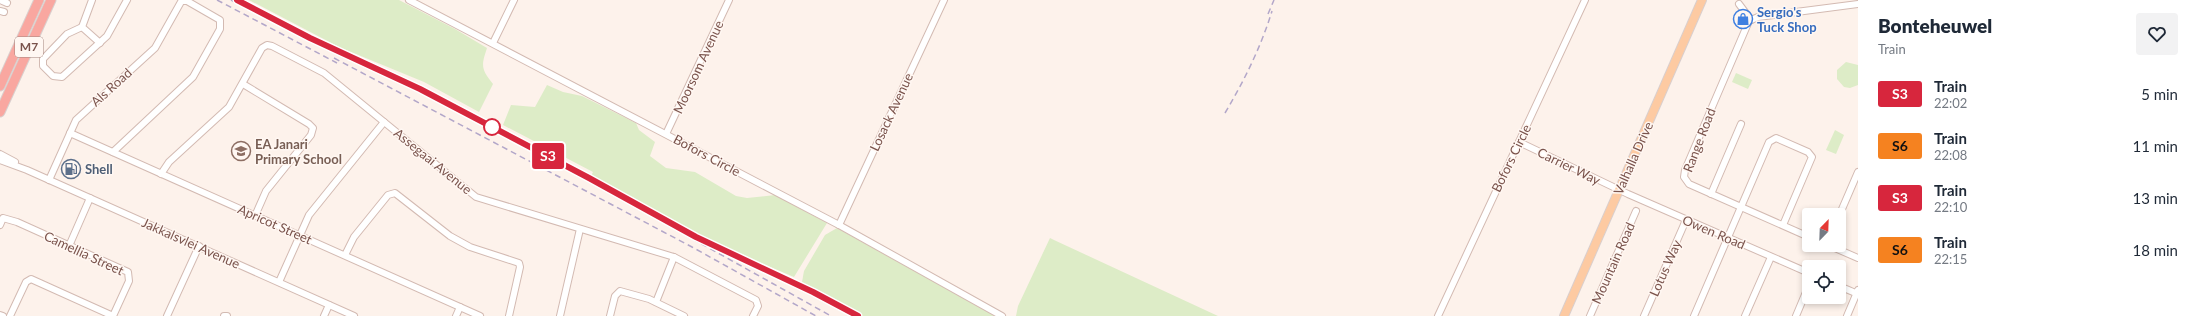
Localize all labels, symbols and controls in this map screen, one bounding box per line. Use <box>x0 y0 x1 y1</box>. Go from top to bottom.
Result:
place label: Sergio's Tuck Shop <box>1757 4 1817 35</box>
shop icon: Sergio's Tuck Shop <box>1732 8 1754 30</box>
button: heart <box>2136 13 2178 55</box>
text: Bonteheuwel <box>1878 14 1992 37</box>
street label: Moorsom Avenue <box>669 18 727 116</box>
road number: M7 <box>15 37 43 57</box>
text: Train <box>1878 41 1906 57</box>
street label: Als Road <box>87 64 135 110</box>
street label: Losack Avenue <box>866 70 916 154</box>
text: Train <box>1934 77 1967 95</box>
text: S3 <box>1892 85 1908 102</box>
text: 5 min <box>2141 85 2178 103</box>
text: 22:02 <box>1934 95 1967 111</box>
street label: Range Road <box>1679 106 1719 174</box>
unlabelled marker <box>483 118 501 136</box>
street label: Valhalla Drive <box>1610 119 1656 197</box>
street label: Bofors Circle <box>1488 121 1534 194</box>
street label: Assegaai Avenue <box>391 125 475 197</box>
text: Train <box>1934 129 1967 147</box>
street label: Bofors Circle <box>671 131 743 179</box>
place label: EA Janari Primary School <box>255 136 342 167</box>
text: S6 <box>1892 137 1908 154</box>
text: 11 min <box>2132 137 2178 155</box>
school or university icon: EA Janari Primary School <box>230 140 252 162</box>
line badge: S3 <box>530 143 566 169</box>
street label: Carrier Way <box>1535 144 1603 188</box>
text: S3 <box>540 147 556 164</box>
text: 22:08 <box>1934 147 1967 163</box>
fuel station icon: Shell <box>60 158 82 180</box>
place label: Shell <box>85 161 113 177</box>
text: Train <box>1934 181 1967 199</box>
text: S3 <box>1892 189 1908 206</box>
text: 13 min <box>2132 189 2178 207</box>
text: 22:10 <box>1934 199 1967 215</box>
street label: Apricot Street <box>235 201 315 248</box>
north arrow <box>1802 208 1846 252</box>
map controls <box>1802 208 1846 304</box>
street label: Owen Road <box>1680 212 1748 252</box>
street label: Jakkalsvlei Avenue <box>139 214 243 272</box>
street label: Mountain Road <box>1588 220 1638 306</box>
street label: Camellia Street <box>42 228 127 279</box>
text: Train <box>1934 233 1967 251</box>
street label: Lotus Way <box>1646 237 1685 299</box>
text: S6 <box>1892 241 1908 258</box>
text: 18 min <box>2132 241 2178 259</box>
text: 22:15 <box>1934 251 1967 267</box>
button: locate <box>1802 260 1846 304</box>

